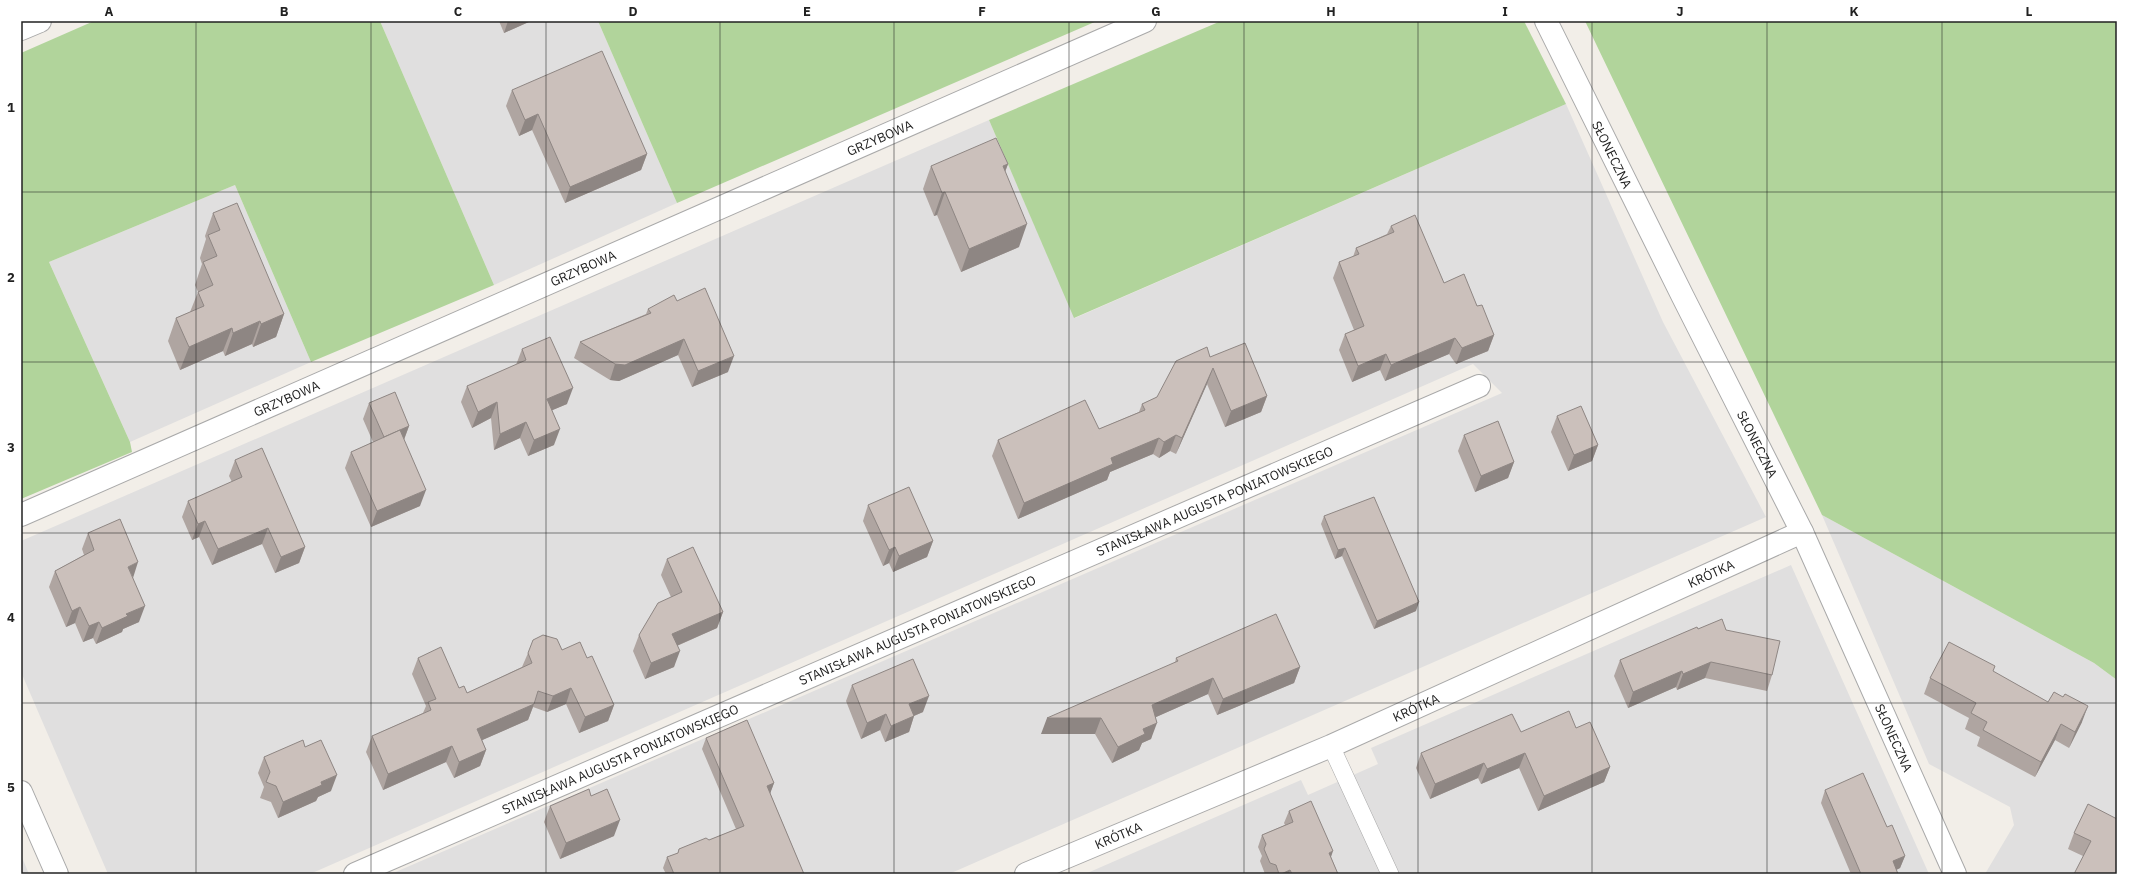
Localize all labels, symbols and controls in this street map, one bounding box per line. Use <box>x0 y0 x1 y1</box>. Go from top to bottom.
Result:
text: A <box>105 3 114 20</box>
text: B <box>280 3 289 20</box>
text: C <box>454 3 463 20</box>
text: D <box>628 3 638 20</box>
text: E <box>803 3 811 20</box>
text: F <box>978 3 986 20</box>
text: G <box>1151 3 1161 20</box>
text: H <box>1326 3 1336 20</box>
text: I <box>1502 3 1508 20</box>
text: J <box>1676 3 1684 20</box>
text: K <box>1849 3 1859 20</box>
text: L <box>2026 3 2033 20</box>
text: 1 <box>7 99 15 116</box>
street label: GRZYBOWA <box>844 115 916 160</box>
street label: SŁONECZNA <box>1588 118 1636 192</box>
street label: GRZYBOWA <box>548 246 619 290</box>
text: 2 <box>7 269 15 286</box>
street label: GRZYBOWA <box>251 376 323 420</box>
street label: SŁONECZNA <box>1733 408 1782 481</box>
text: 3 <box>7 439 15 456</box>
street label: STANISŁAWA AUGUSTA PONIATOWSKIEGO <box>1093 442 1336 560</box>
street label: KRÓTKA <box>1685 555 1737 591</box>
street label: STANISŁAWA AUGUSTA PONIATOWSKIEGO <box>796 571 1038 689</box>
text: 4 <box>7 609 15 626</box>
street label: KRÓTKA <box>1390 689 1442 725</box>
street label: STANISŁAWA AUGUSTA PONIATOWSKIEGO <box>499 700 741 818</box>
street label: SŁONECZNA <box>1871 701 1917 775</box>
text: 5 <box>7 779 15 796</box>
street label: KRÓTKA <box>1092 818 1145 853</box>

